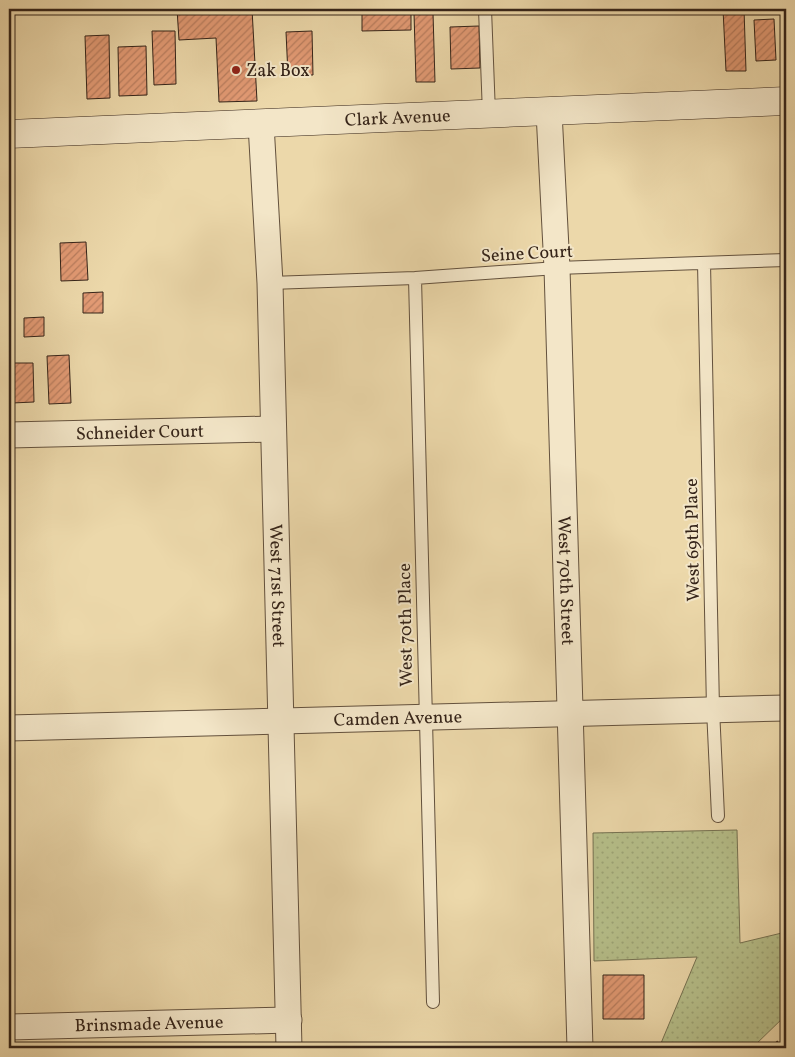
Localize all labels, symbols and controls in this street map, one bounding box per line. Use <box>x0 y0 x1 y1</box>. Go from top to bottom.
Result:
place label: Zak Box <box>246 59 310 84</box>
marker: Zak Box <box>230 64 242 76</box>
street label: Clark Avenue <box>344 104 451 134</box>
street label: Seine Court <box>480 240 574 269</box>
street label: Schneider Court <box>76 420 204 447</box>
street label: West 69th Place <box>680 478 707 602</box>
street label: West 70th Street <box>550 516 579 646</box>
street label: West 71st Street <box>262 524 290 648</box>
street label: West 70th Place <box>393 563 420 687</box>
street label: Camden Avenue <box>333 705 463 734</box>
street label: Brinsmade Avenue <box>74 1011 224 1039</box>

